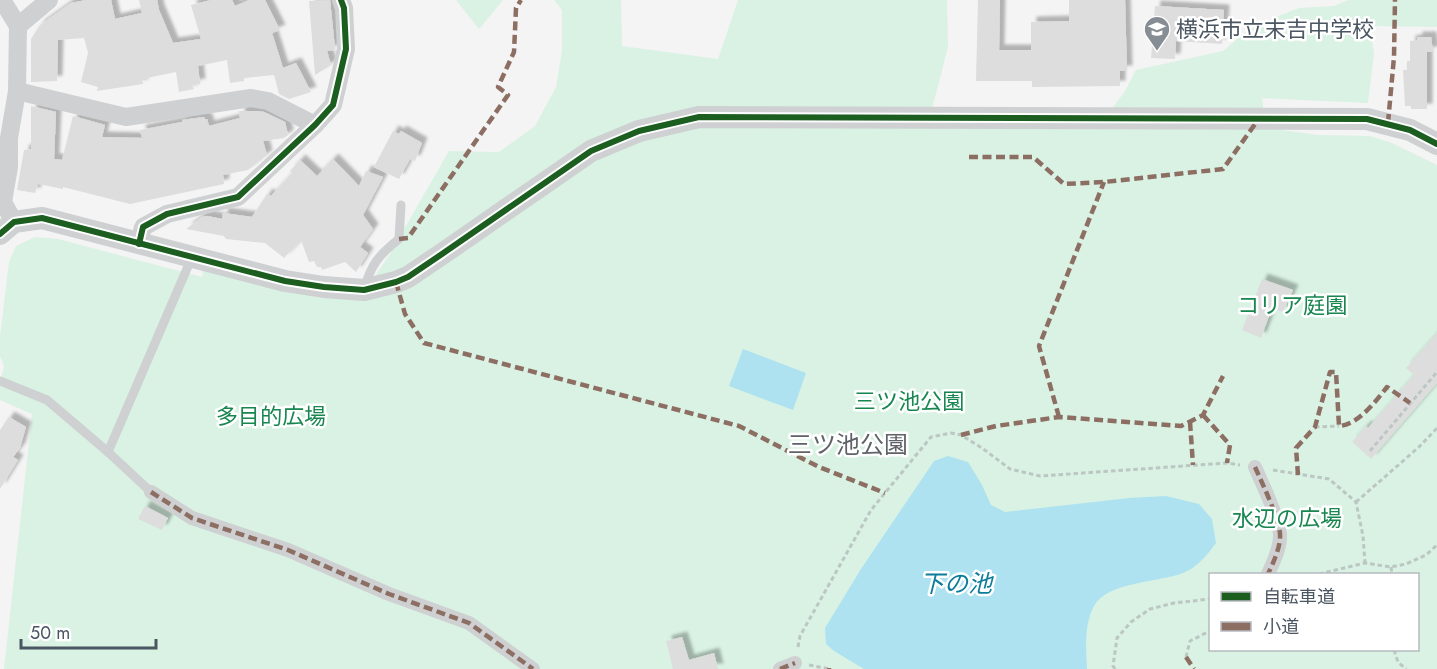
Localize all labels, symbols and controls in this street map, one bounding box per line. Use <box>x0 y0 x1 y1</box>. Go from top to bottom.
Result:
place label: 横浜市立末吉中学校 <box>1176 13 1374 45</box>
school or university icon: 横浜市立末吉中学校 <box>1142 14 1172 52</box>
park label: コリア庭園 <box>1237 289 1347 321</box>
park label: 三ツ池公園 <box>854 385 964 417</box>
park label: 多目的広場 <box>216 400 326 432</box>
district label: 三ツ池公園 <box>788 427 908 462</box>
park label: 水辺の広場 <box>1232 502 1342 534</box>
water label: 下の池 <box>920 566 994 601</box>
legend <box>1209 573 1419 651</box>
text: 自転車道 <box>1263 584 1335 610</box>
scale bar <box>21 612 156 650</box>
text: 小道 <box>1263 614 1299 640</box>
text: 50 m <box>30 620 70 646</box>

